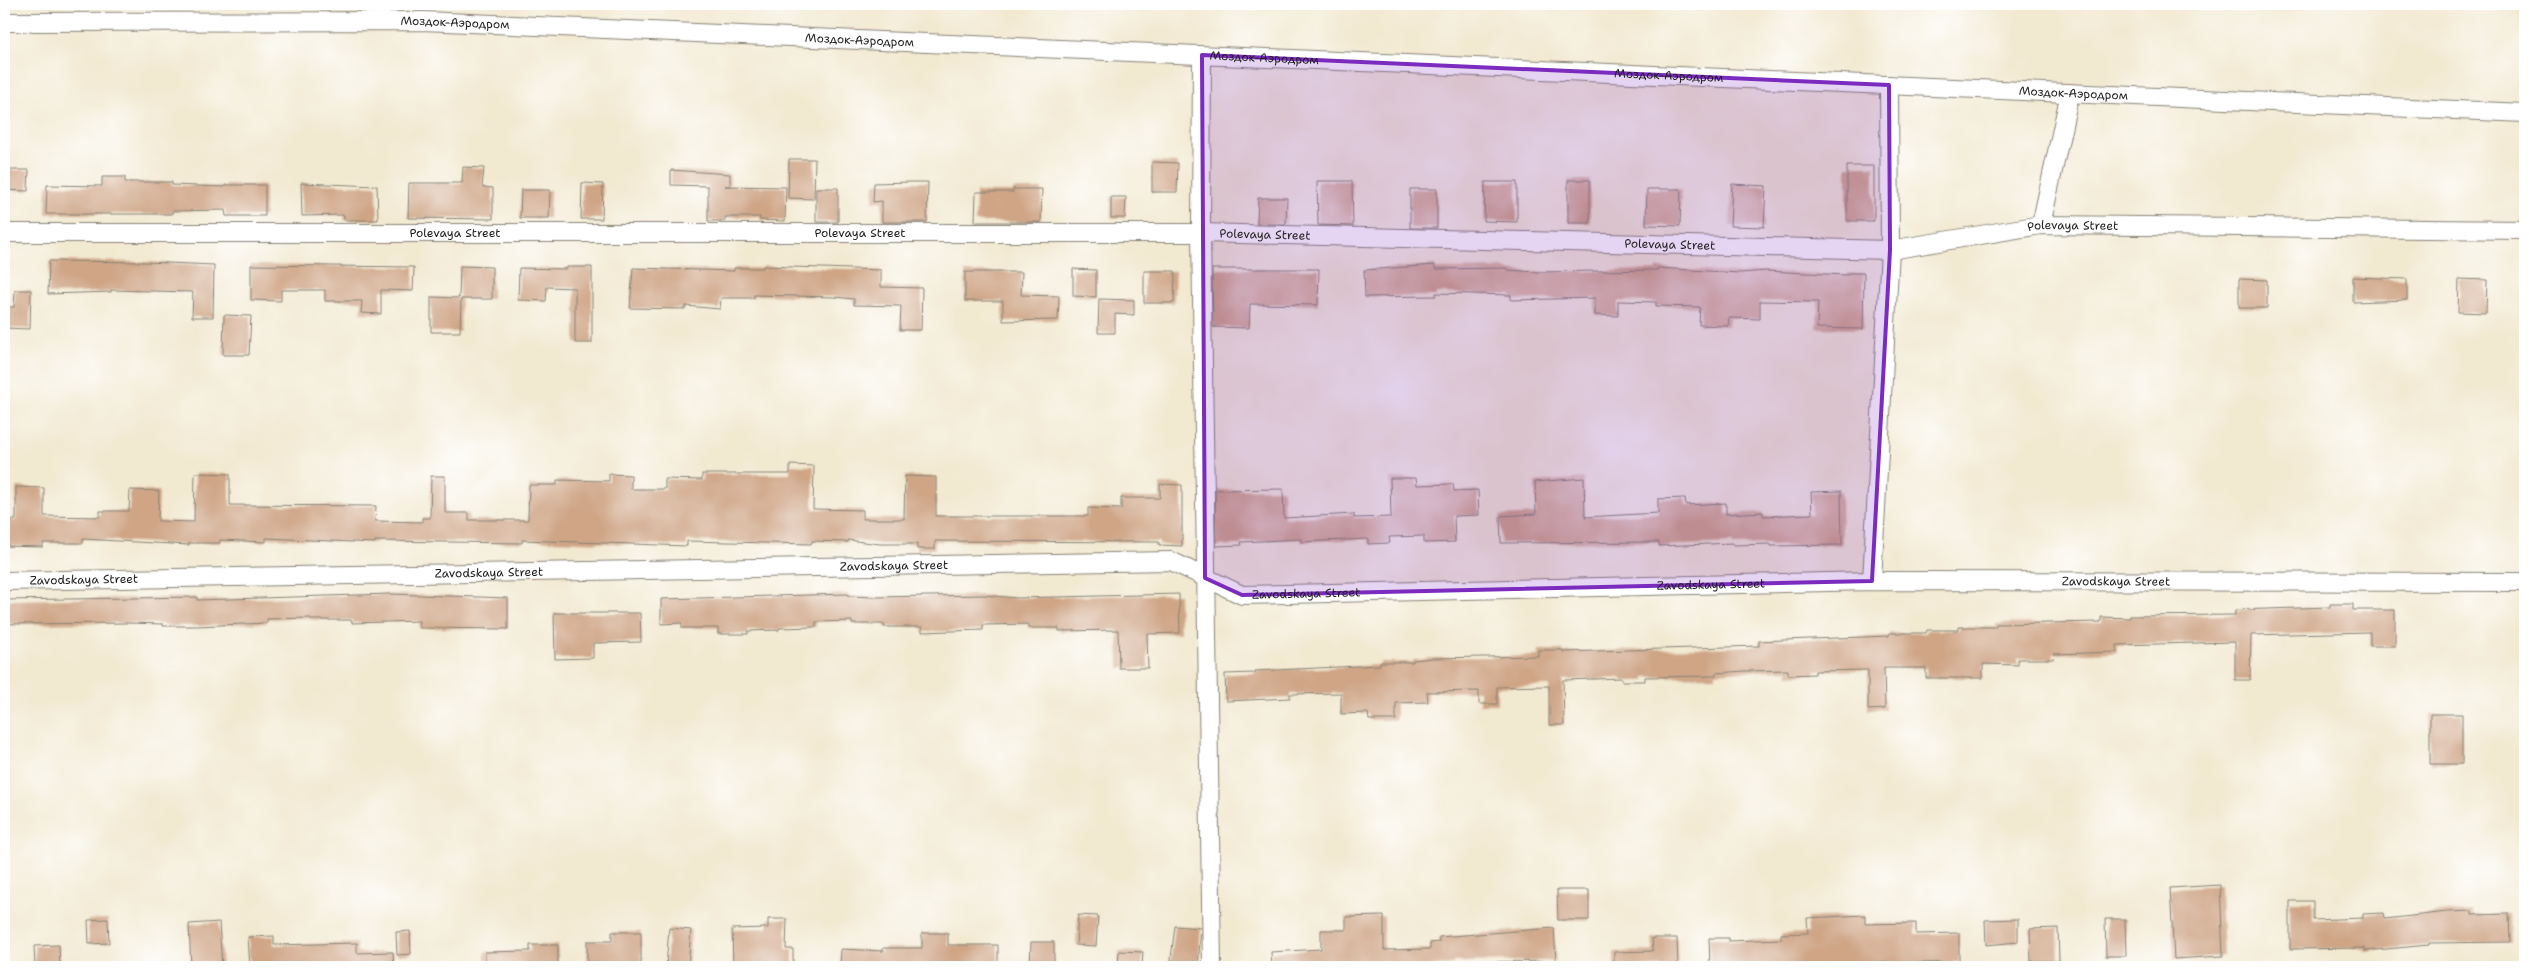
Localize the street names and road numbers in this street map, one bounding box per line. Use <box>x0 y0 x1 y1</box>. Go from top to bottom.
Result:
street label: Моздок-Аэродром <box>400 13 510 33</box>
street label: Моздок-Аэродром <box>805 30 914 50</box>
street label: Моздок-Аэродром <box>1209 47 1319 68</box>
street label: Моздок-Аэродром <box>1614 65 1724 86</box>
street label: Моздок-Аэродром <box>2019 83 2128 104</box>
street label: Polevaya Street <box>2026 217 2118 235</box>
street label: Polevaya Street <box>409 225 501 241</box>
street label: Polevaya Street <box>814 225 906 241</box>
street label: Polevaya Street <box>1219 225 1311 244</box>
street label: Polevaya Street <box>1624 235 1716 254</box>
street label: Zavodskaya Street <box>840 557 948 575</box>
street label: Zavodskaya Street <box>435 564 543 582</box>
street label: Zavodskaya Street <box>30 571 138 589</box>
street label: Zavodskaya Street <box>2062 573 2170 589</box>
street label: Zavodskaya Street <box>1657 575 1765 594</box>
street label: Zavodskaya Street <box>1252 584 1360 603</box>

